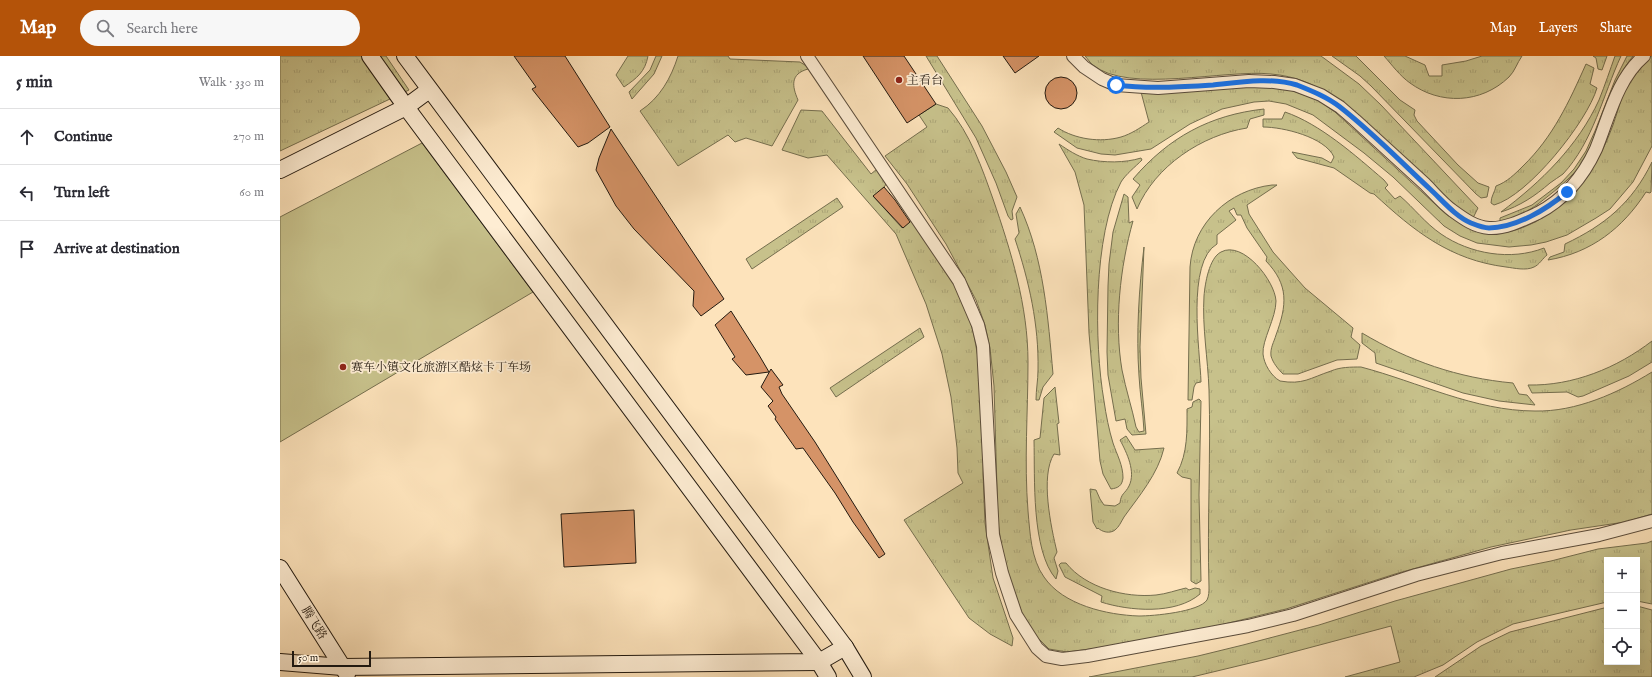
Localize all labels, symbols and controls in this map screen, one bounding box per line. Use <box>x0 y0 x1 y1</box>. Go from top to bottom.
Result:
search box <box>80 10 360 46</box>
text: Map <box>20 16 56 40</box>
icon: search <box>94 17 116 39</box>
text: Search here <box>126 19 198 38</box>
text: Map <box>1490 19 1517 37</box>
text: Layers <box>1539 19 1578 37</box>
text: Share <box>1600 19 1632 37</box>
text: 5 min <box>16 72 53 93</box>
place label: 主看台 <box>907 73 943 88</box>
text: Walk · 330 m <box>199 74 264 91</box>
marker: 主看台 <box>894 75 904 85</box>
route start <box>1107 76 1125 94</box>
icon: ahead <box>16 126 38 148</box>
text: Continue <box>54 127 112 146</box>
text: 270 m <box>233 128 264 145</box>
icon: left <box>16 182 38 204</box>
text: Turn left <box>54 183 110 202</box>
route end <box>1558 183 1576 201</box>
text: 60 m <box>239 184 264 201</box>
icon: arrive <box>16 238 38 260</box>
text: Arrive at destination <box>54 239 180 258</box>
place label: 赛车小镇文化旅游区酷炫卡丁车场 <box>351 360 531 375</box>
marker: 赛车小镇文化旅游区酷炫卡丁车场 <box>338 362 348 372</box>
map controls <box>1604 557 1640 665</box>
button: + <box>1604 557 1640 593</box>
button: − <box>1604 593 1640 629</box>
street label: 腾飞路 <box>298 604 330 642</box>
button: locate <box>1604 629 1640 665</box>
scale bar <box>292 649 371 668</box>
text: 50 m <box>298 651 318 665</box>

